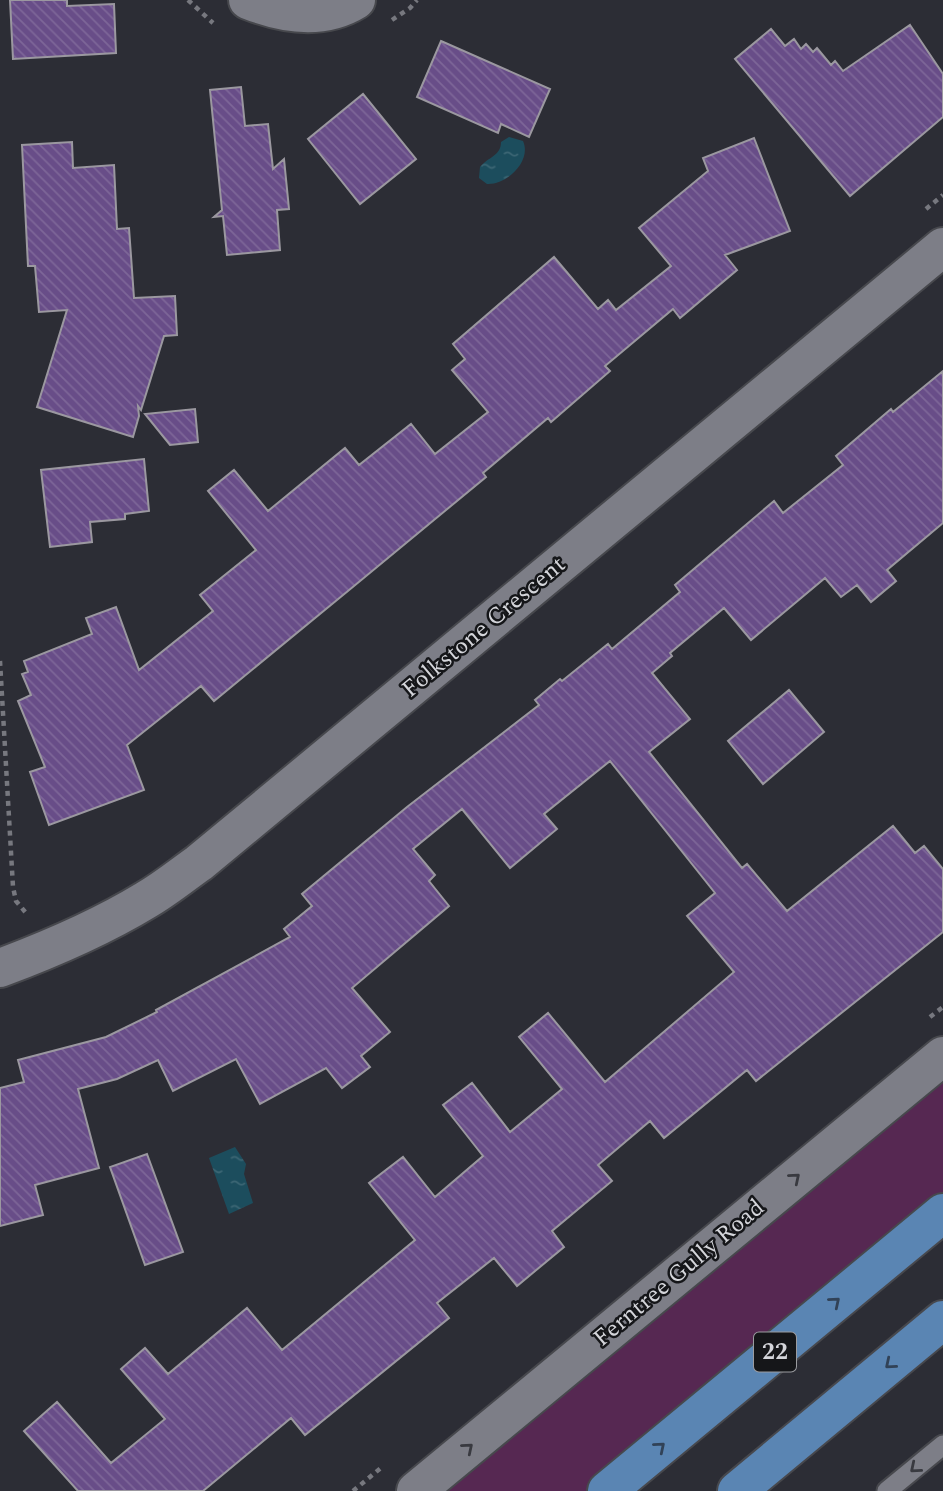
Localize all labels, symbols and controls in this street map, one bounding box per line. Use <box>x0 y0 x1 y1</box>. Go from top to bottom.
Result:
street label: Folkstone Crescent <box>394 547 574 707</box>
one-way arrow <box>787 1174 800 1186</box>
street label: Ferntree Gully Road <box>585 1190 773 1356</box>
one-way arrow <box>827 1298 840 1310</box>
road number: 22 <box>754 1332 796 1372</box>
one-way arrow <box>886 1356 899 1368</box>
one-way arrow <box>461 1443 473 1456</box>
one-way arrow <box>652 1443 664 1456</box>
one-way arrow <box>910 1460 923 1472</box>

